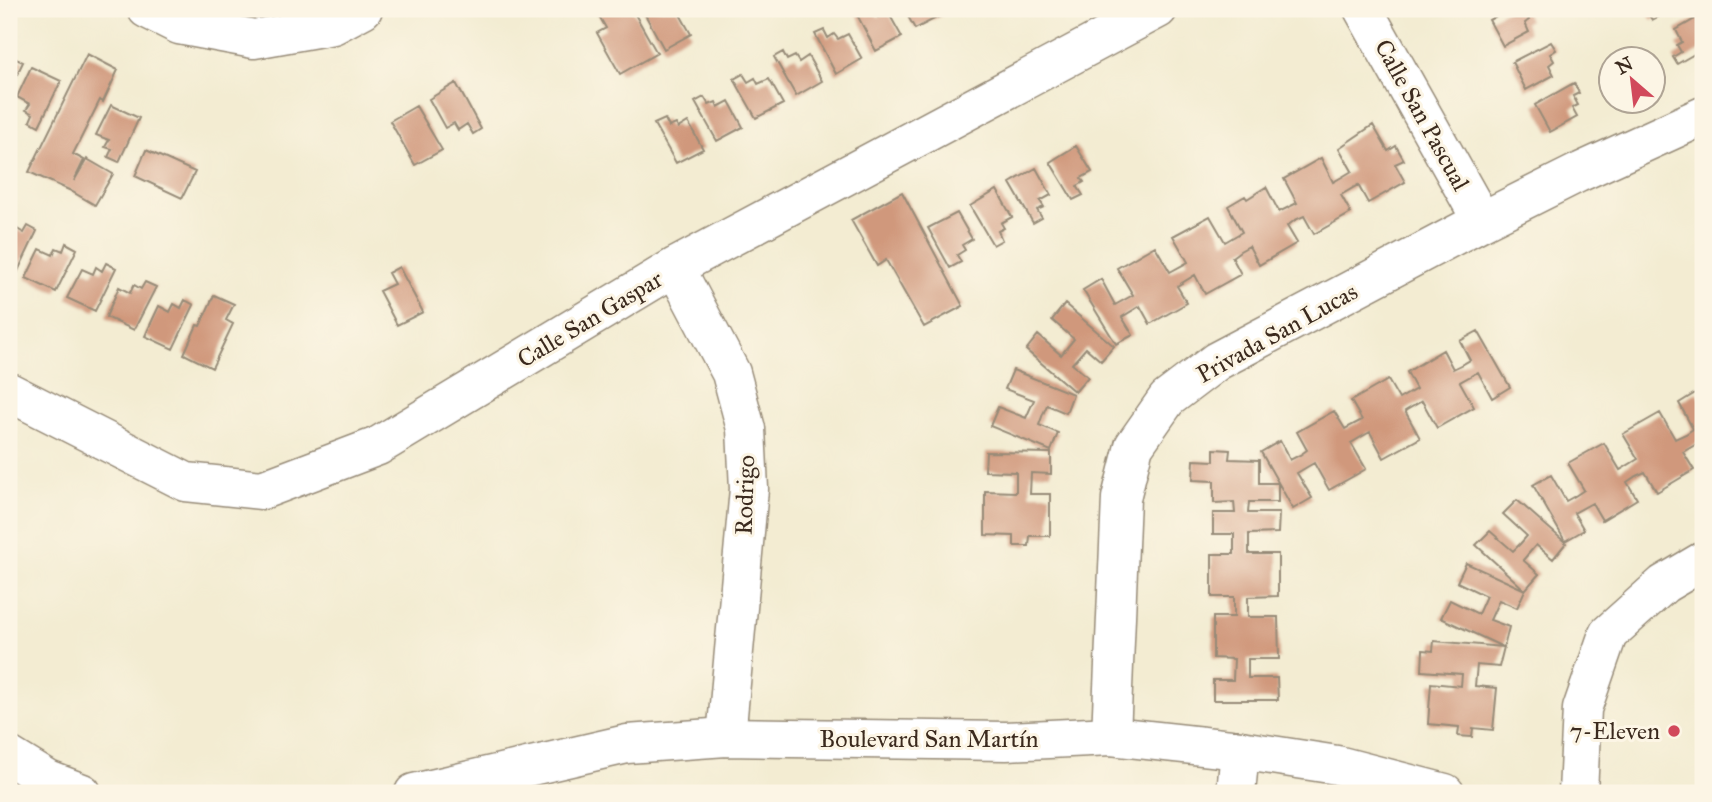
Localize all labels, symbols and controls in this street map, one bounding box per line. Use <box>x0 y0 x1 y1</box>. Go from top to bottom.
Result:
street label: Calle San Pascual <box>1368 34 1476 196</box>
north arrow <box>1596 46 1666 116</box>
text: N <box>1612 51 1637 79</box>
street label: Calle San Gaspar <box>512 264 668 374</box>
street label: Privada San Lucas <box>1191 276 1363 390</box>
street label: Rodrigo <box>729 454 761 536</box>
place label: 7-Eleven <box>1570 716 1660 746</box>
marker: 7-Eleven <box>1666 723 1682 739</box>
street label: Boulevard San Martín <box>820 724 1039 754</box>

